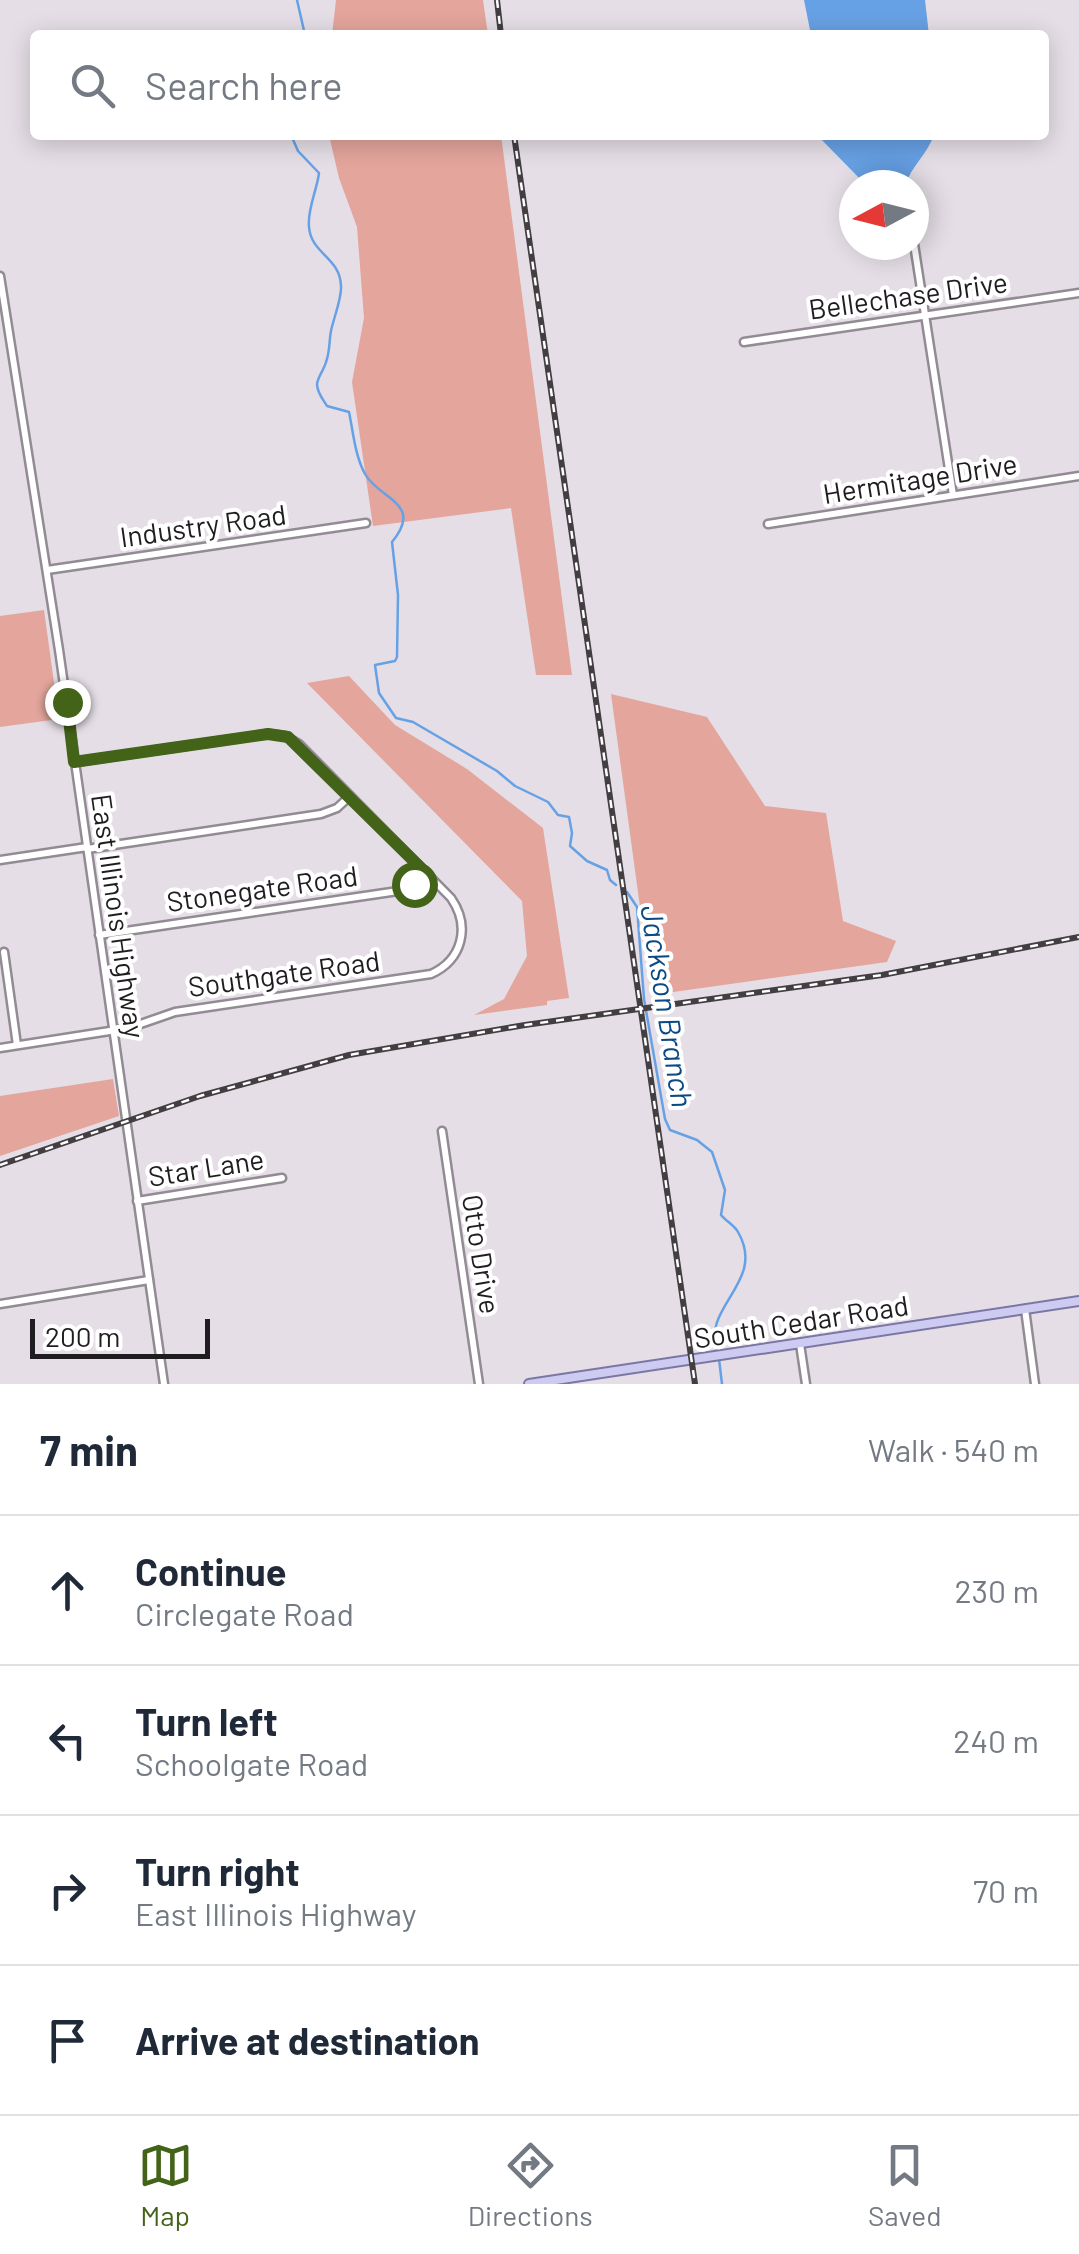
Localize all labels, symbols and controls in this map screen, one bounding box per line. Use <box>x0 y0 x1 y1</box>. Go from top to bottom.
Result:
search box <box>30 30 1049 140</box>
icon: search <box>65 58 120 113</box>
text: Search here <box>145 62 343 108</box>
north arrow <box>839 170 929 260</box>
street label: Bellechase Drive <box>806 264 1010 326</box>
street label: Hermitage Drive <box>820 446 1020 510</box>
street label: Industry Road <box>118 497 288 553</box>
route end <box>45 680 91 726</box>
street label: East Illinois Highway <box>85 792 153 1040</box>
street label: Stonegate Road <box>164 858 360 918</box>
route start <box>392 862 438 908</box>
water label: Jackson Branch <box>634 902 702 1110</box>
street label: Southgate Road <box>186 943 382 1003</box>
street label: Star Lane <box>146 1141 266 1193</box>
street label: Otto Drive <box>456 1192 508 1316</box>
street label: South Cedar Road <box>691 1287 911 1355</box>
scale bar <box>30 1314 210 1358</box>
text: 200 m <box>45 1319 120 1353</box>
text: 7 min <box>40 1424 138 1474</box>
text: Walk · 540 m <box>868 1430 1039 1468</box>
text: Continue <box>135 1548 286 1594</box>
icon: ahead <box>40 1563 95 1618</box>
text: 230 m <box>955 1571 1039 1609</box>
text: Circlegate Road <box>135 1594 354 1632</box>
text: Turn left <box>135 1698 278 1744</box>
icon: left <box>40 1713 95 1768</box>
text: 240 m <box>953 1721 1039 1759</box>
text: Schoolgate Road <box>135 1744 368 1782</box>
text: Turn right <box>135 1848 300 1894</box>
icon: right <box>40 1863 95 1918</box>
text: 70 m <box>973 1871 1039 1909</box>
text: East Illinois Highway <box>135 1894 417 1932</box>
icon: arrive <box>40 2013 95 2068</box>
text: Arrive at destination <box>135 2017 480 2063</box>
tab: Map <box>138 2138 193 2232</box>
tab: Directions <box>468 2138 593 2232</box>
tab: Saved <box>868 2138 941 2232</box>

